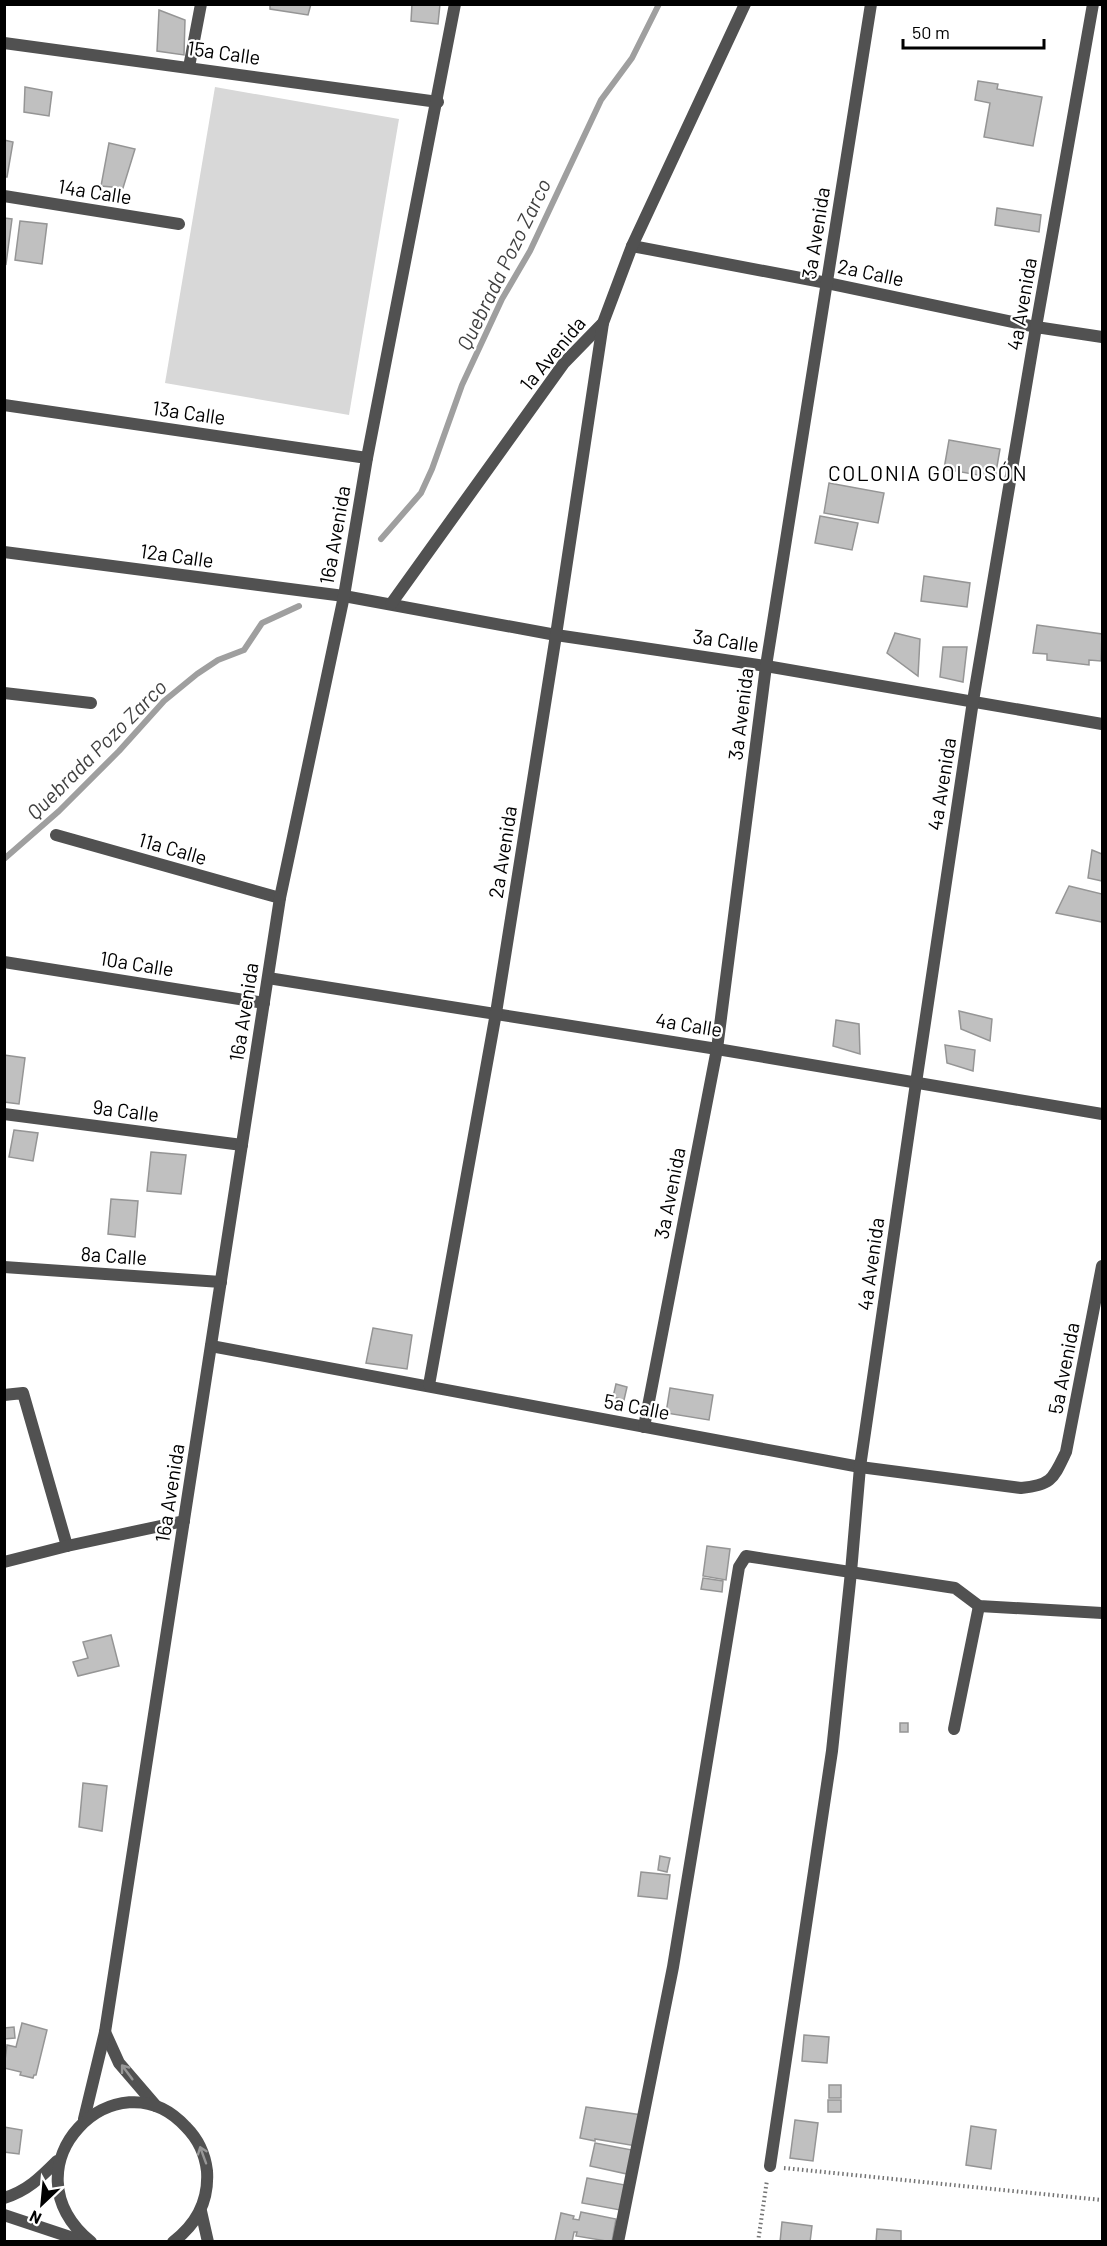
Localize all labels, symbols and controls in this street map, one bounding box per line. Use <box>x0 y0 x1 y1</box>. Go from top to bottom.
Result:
scale bar <box>903 12 1044 50</box>
text: 50 m <box>912 21 950 43</box>
street label: 15a Calle <box>186 35 262 69</box>
street label: 14a Calle <box>56 173 134 209</box>
water label: Quebrada Pozo Zarco <box>451 174 555 354</box>
street label: 3a Avenida <box>796 185 834 281</box>
street label: 2a Calle <box>836 253 906 291</box>
street label: 4a Avenida <box>1001 256 1041 352</box>
street label: 1a Avenida <box>514 311 590 395</box>
street label: 13a Calle <box>151 395 227 429</box>
district label: COLONIA GOLOSÓN <box>828 460 1028 485</box>
street label: 16a Avenida <box>314 484 354 586</box>
street label: 12a Calle <box>139 538 215 572</box>
street label: 3a Calle <box>691 623 761 657</box>
street label: 3a Avenida <box>722 666 758 762</box>
water label: Quebrada Pozo Zarco <box>21 674 171 824</box>
street label: 4a Avenida <box>922 736 960 832</box>
street label: 2a Avenida <box>483 804 521 900</box>
street label: 11a Calle <box>136 827 210 869</box>
street label: 10a Calle <box>98 945 176 981</box>
street label: 16a Avenida <box>223 961 263 1063</box>
street label: 4a Calle <box>654 1007 724 1041</box>
street label: 9a Calle <box>91 1094 161 1126</box>
street label: 3a Avenida <box>648 1145 690 1241</box>
street label: 4a Avenida <box>852 1216 888 1312</box>
street label: 8a Calle <box>80 1241 148 1269</box>
street label: 5a Avenida <box>1042 1320 1084 1416</box>
street label: 5a Calle <box>602 1388 672 1424</box>
street label: 16a Avenida <box>149 1442 189 1544</box>
one-way arrow <box>120 2065 133 2081</box>
one-way arrow <box>196 2146 207 2164</box>
north arrow <box>12 2174 72 2234</box>
text: N <box>26 2207 44 2229</box>

